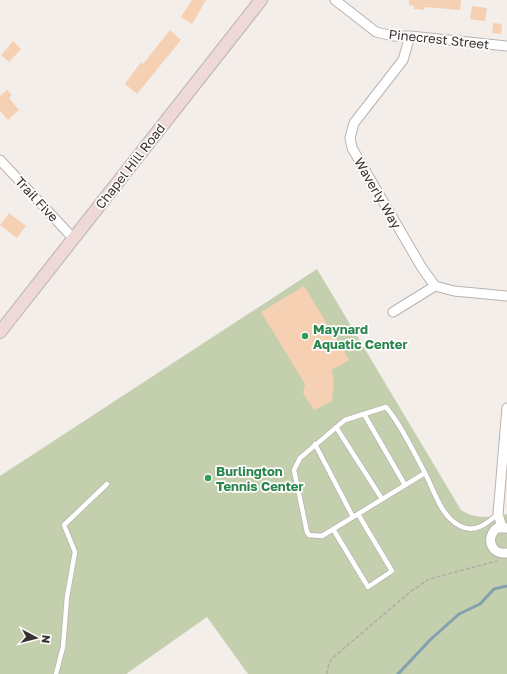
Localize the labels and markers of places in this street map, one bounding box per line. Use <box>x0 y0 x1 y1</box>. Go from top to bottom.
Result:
place label: Maynard Aquatic Center <box>313 321 408 352</box>
marker: Maynard Aquatic Center <box>300 331 310 341</box>
place label: Burlington Tennis Center <box>216 463 304 494</box>
marker: Burlington Tennis Center <box>203 473 213 483</box>

